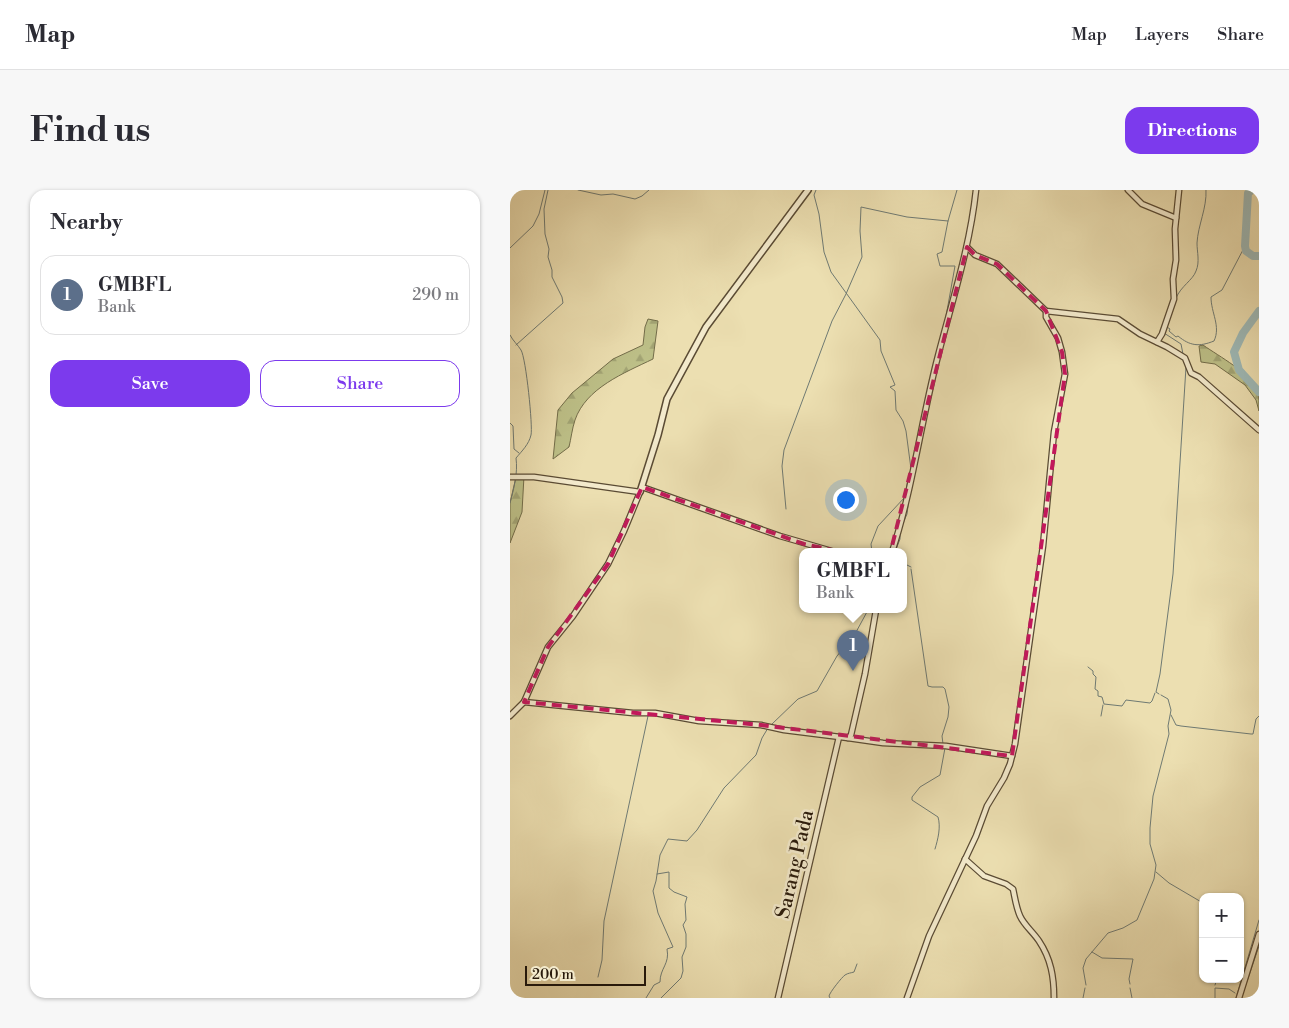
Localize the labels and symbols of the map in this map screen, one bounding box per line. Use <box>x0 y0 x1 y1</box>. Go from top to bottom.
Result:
your location <box>833 487 859 513</box>
pin: 1 <box>837 630 869 671</box>
street label: Sarang Pada <box>771 807 820 921</box>
scale bar <box>525 963 646 986</box>

